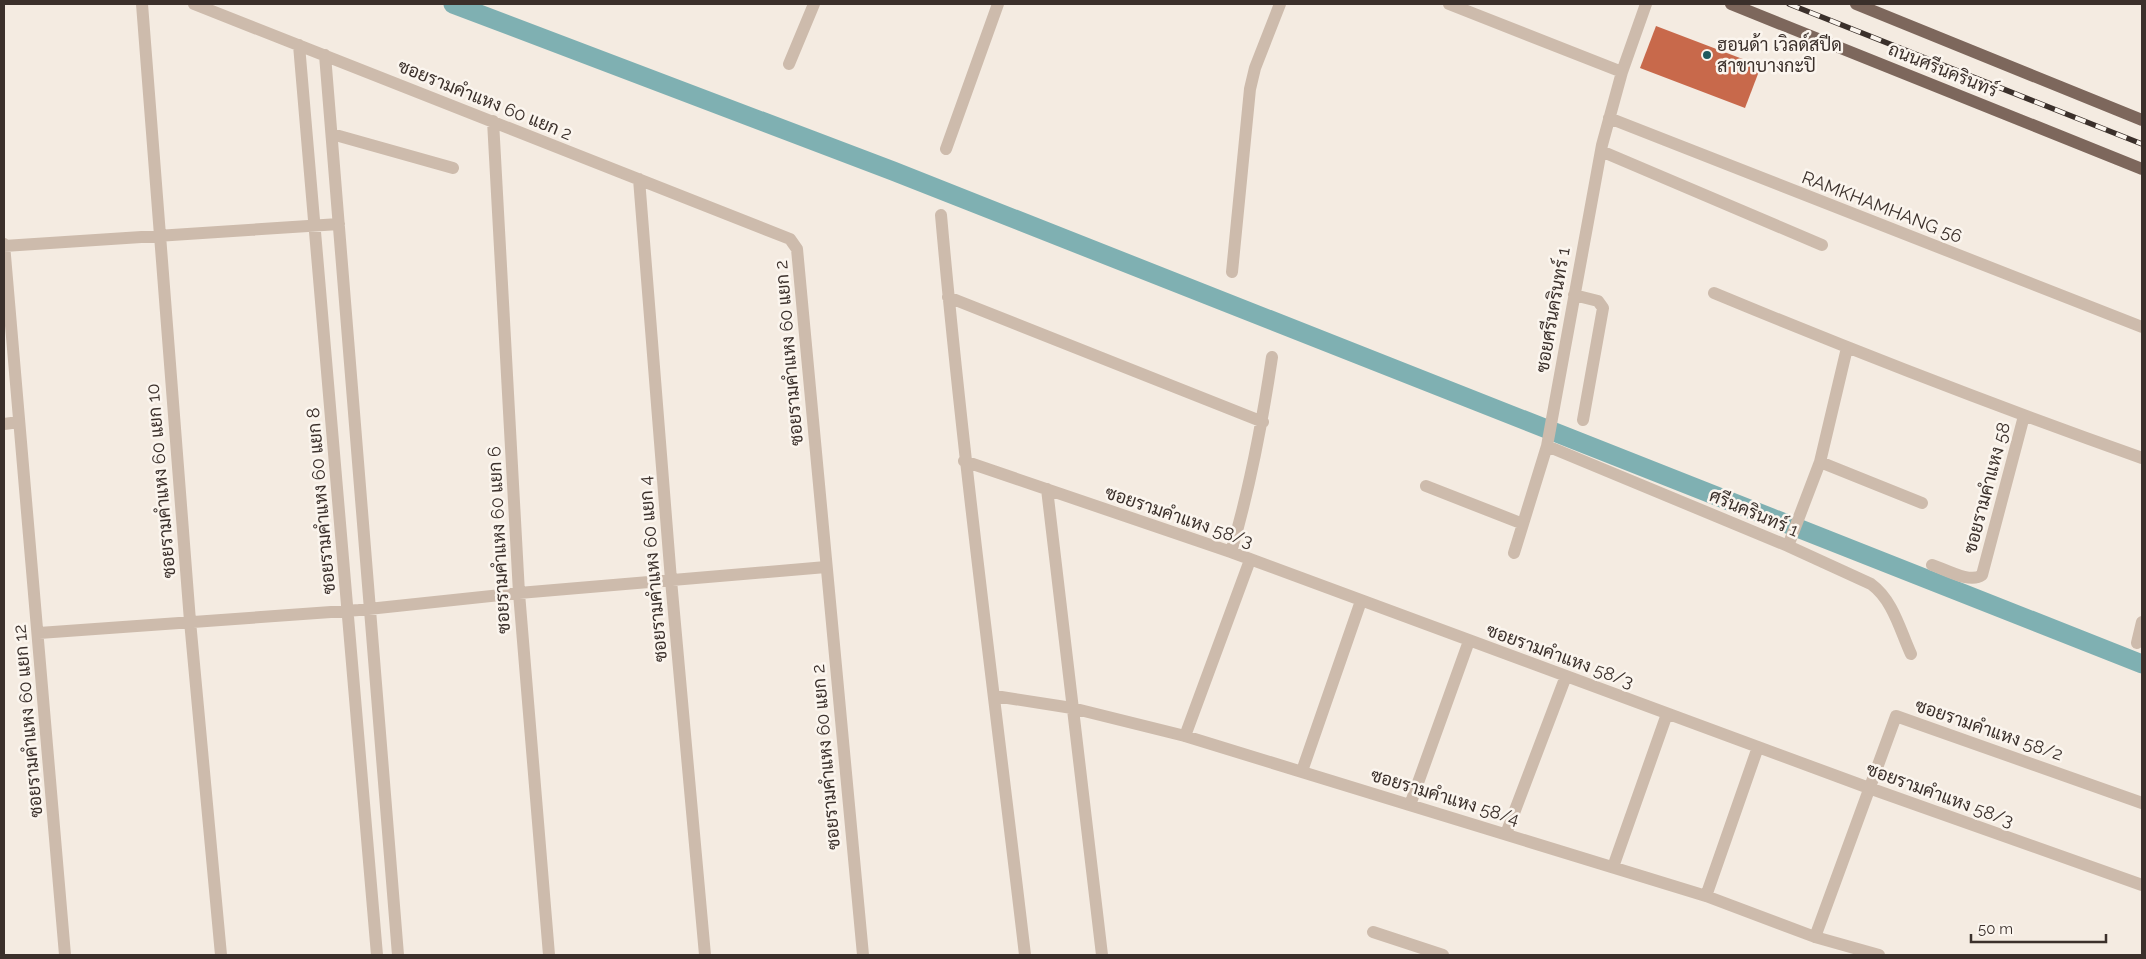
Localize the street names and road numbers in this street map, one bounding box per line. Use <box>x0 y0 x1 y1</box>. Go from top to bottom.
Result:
street label: ถนนศรีนครินทร์ <box>1885 36 2002 101</box>
street label: ซอยรามคำแหง 60 แยก 2 <box>395 55 575 144</box>
street label: RAMKHAMHANG 56 <box>1799 166 1965 247</box>
street label: ซอยศรีนครินทร์ 1 <box>1529 245 1574 374</box>
street label: ซอยรามคำแหง 60 แยก 2 <box>770 259 807 447</box>
street label: ซอยรามคำแหง 60 แยก 10 <box>142 383 179 579</box>
street label: ซอยรามคำแหง 60 แยก 8 <box>302 407 339 595</box>
street label: ซอยรามคำแหง 58 <box>1959 420 2014 556</box>
street label: ซอยรามคำแหง 60 แยก 6 <box>483 446 514 634</box>
street label: ซอยรามคำแหง 60 แยก 4 <box>634 475 671 663</box>
street label: ซอยรามคำแหง 58/3 <box>1102 481 1256 552</box>
street label: ศรีนครินทร์ 1 <box>1706 482 1803 541</box>
street label: ซอยรามคำแหง 58/3 <box>1484 619 1637 692</box>
street label: ซอยรามคำแหง 60 แยก 12 <box>9 624 46 819</box>
street label: ซอยรามคำแหง 60 แยก 2 <box>807 663 844 851</box>
street label: ซอยรามคำแหง 58/2 <box>1912 694 2066 765</box>
street label: ซอยรามคำแหง 58/3 <box>1864 758 2017 831</box>
street label: ซอยรามคำแหง 58/4 <box>1368 764 1522 829</box>

